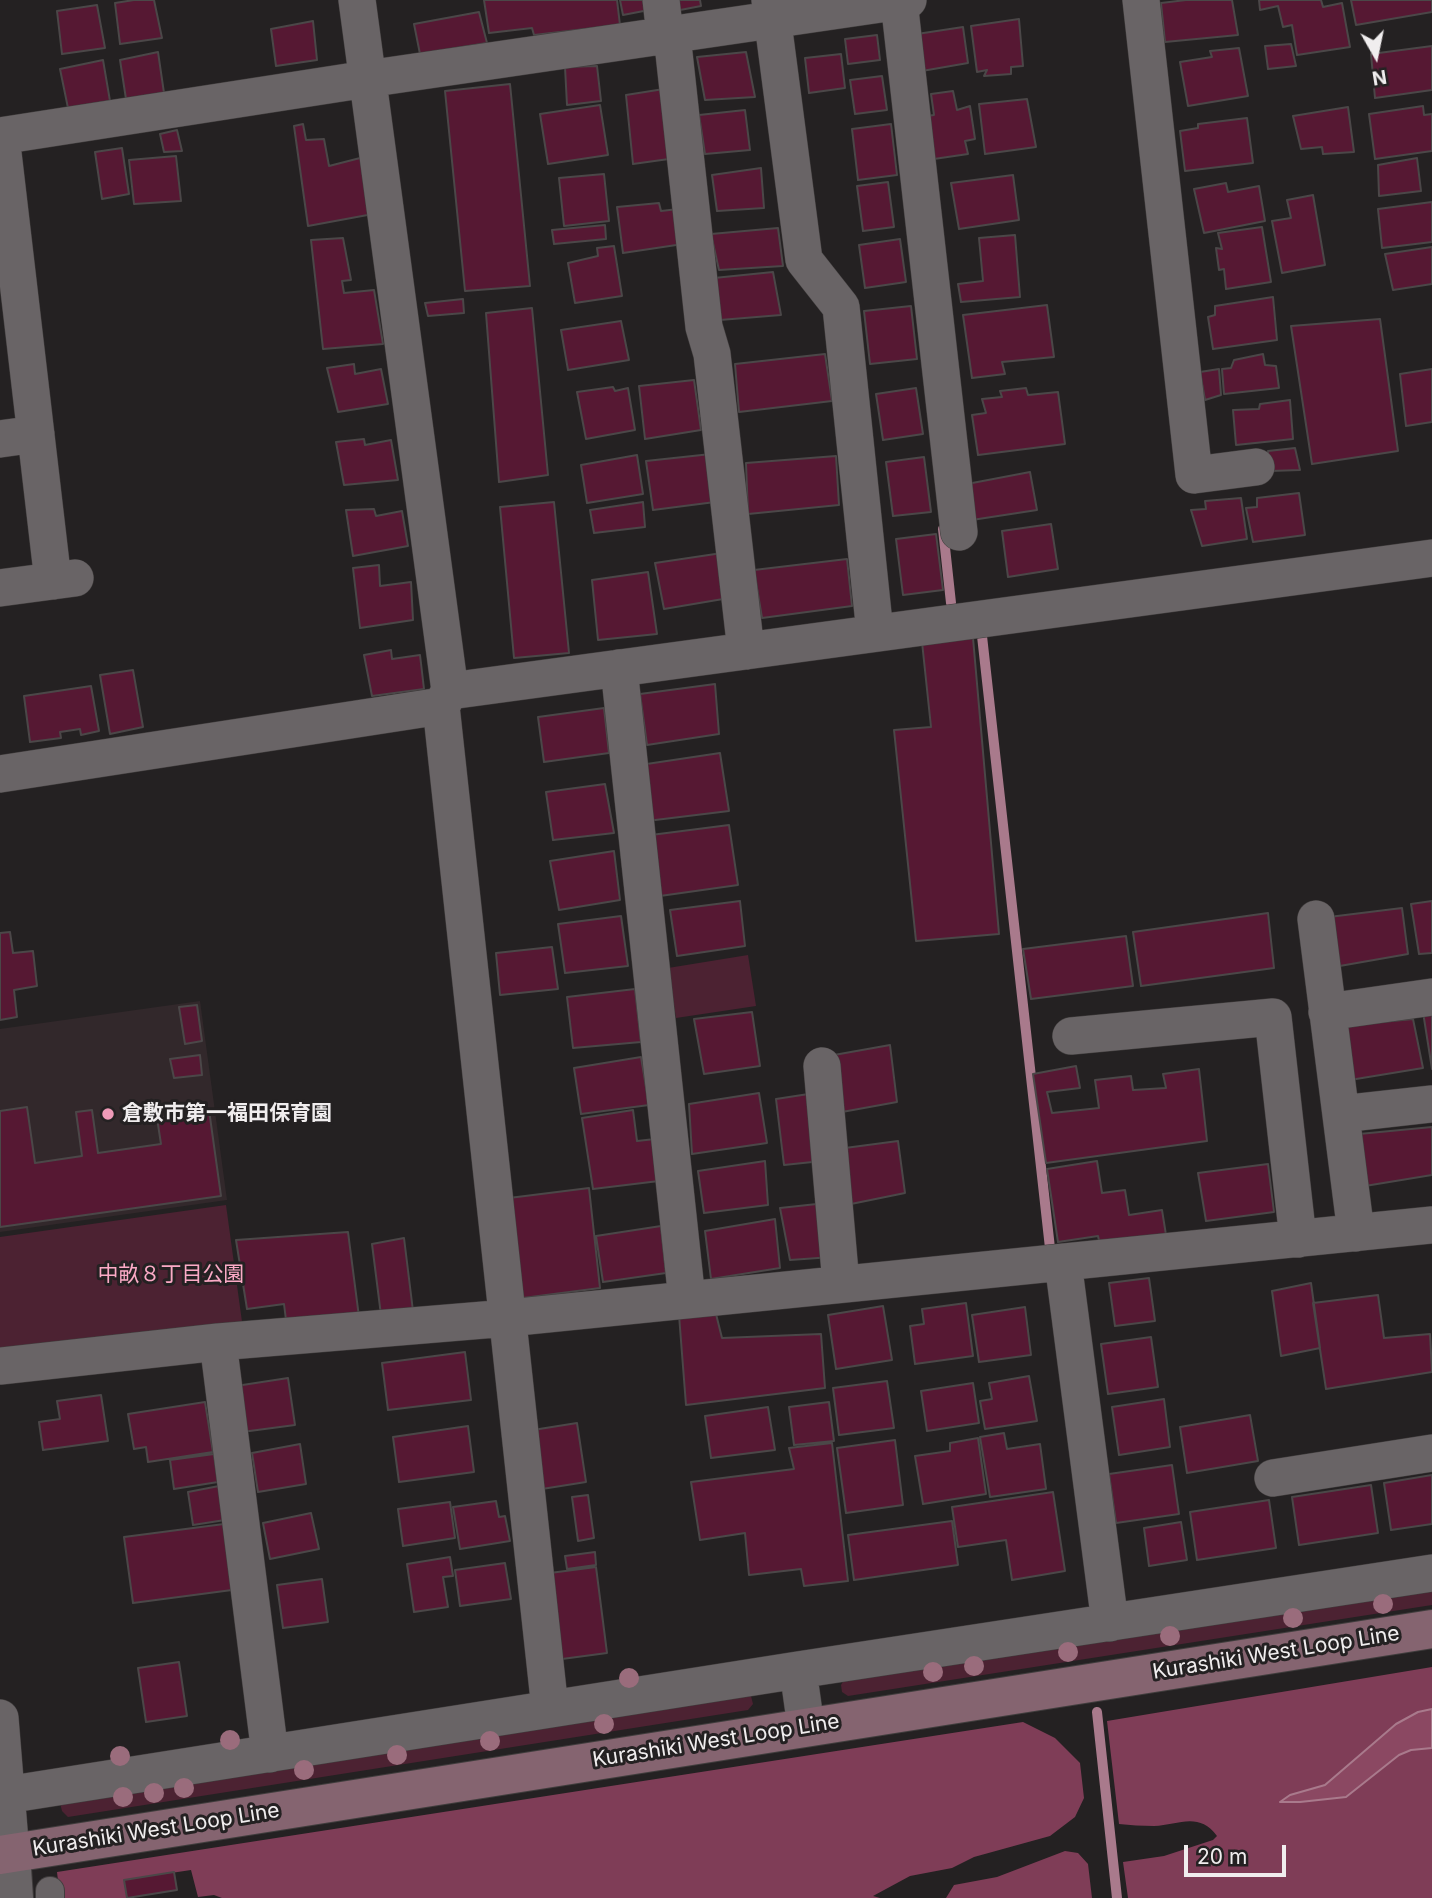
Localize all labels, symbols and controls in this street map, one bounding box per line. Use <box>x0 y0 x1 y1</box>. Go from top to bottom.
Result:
north arrow <box>1341 21 1411 91</box>
text: N <box>1370 65 1388 90</box>
place label: 倉敷市第一福田保育園 <box>122 1101 332 1127</box>
marker: 倉敷市第一福田保育園 <box>100 1106 116 1122</box>
park label: 中畝８丁目公園 <box>98 1262 244 1288</box>
street label: Kurashiki West Loop Line <box>1151 1621 1401 1685</box>
street label: Kurashiki West Loop Line <box>591 1709 841 1773</box>
street label: Kurashiki West Loop Line <box>31 1798 281 1862</box>
scale bar <box>1187 1832 1288 1876</box>
text: 20 m <box>1197 1844 1247 1869</box>

